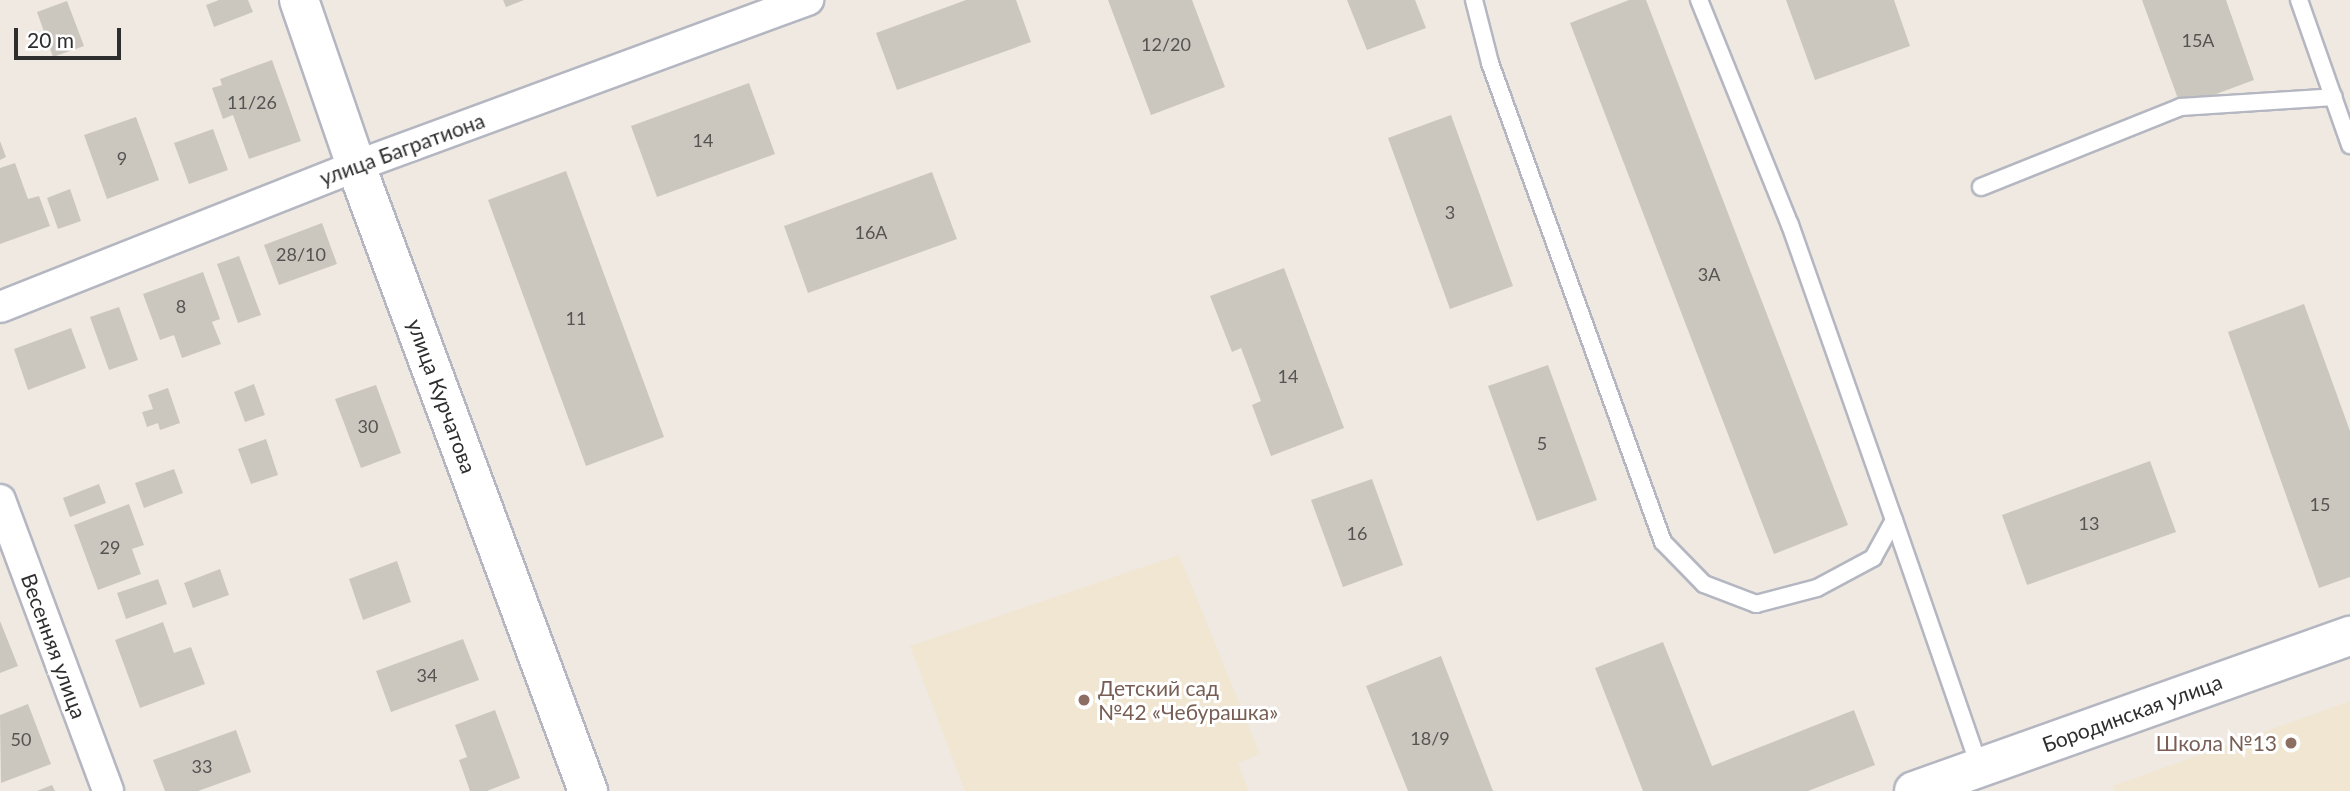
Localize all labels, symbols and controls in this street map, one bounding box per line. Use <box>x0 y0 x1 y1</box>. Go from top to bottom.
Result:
scale bar <box>18 14 124 58</box>
text: 20 m <box>27 27 74 52</box>
house number: 15А <box>2181 29 2215 51</box>
house number: 12/20 <box>1141 33 1191 55</box>
house number: 11/26 <box>227 91 277 113</box>
street label: улица Багратиона <box>316 107 488 191</box>
house number: 14 <box>693 129 713 151</box>
house number: 9 <box>117 147 127 169</box>
house number: 3 <box>1445 201 1455 223</box>
house number: 16А <box>854 221 888 243</box>
house number: 28/10 <box>276 243 326 265</box>
house number: 3А <box>1698 263 1720 285</box>
house number: 8 <box>176 295 186 317</box>
house number: 11 <box>566 307 586 329</box>
street label: улица Курчатова <box>402 315 482 477</box>
house number: 14 <box>1278 365 1298 387</box>
house number: 30 <box>358 415 378 437</box>
house number: 5 <box>1537 432 1547 454</box>
house number: 15 <box>2310 493 2330 515</box>
house number: 13 <box>2079 512 2099 534</box>
house number: 16 <box>1347 522 1367 544</box>
house number: 29 <box>100 536 120 558</box>
street label: Весенняя улица <box>16 570 92 722</box>
house number: 34 <box>417 664 437 686</box>
street label: Бородинская улица <box>2039 669 2225 757</box>
place label: Детский сад №42 «Чебурашка» <box>1098 675 1278 725</box>
marker: Детский сад №42 «Чебурашка» <box>1076 692 1092 708</box>
house number: 18/9 <box>1410 727 1450 749</box>
house number: 50 <box>11 728 31 750</box>
place label: Школа №13 <box>2156 730 2277 756</box>
marker: Школа №13 <box>2283 735 2299 751</box>
house number: 33 <box>192 755 212 777</box>

